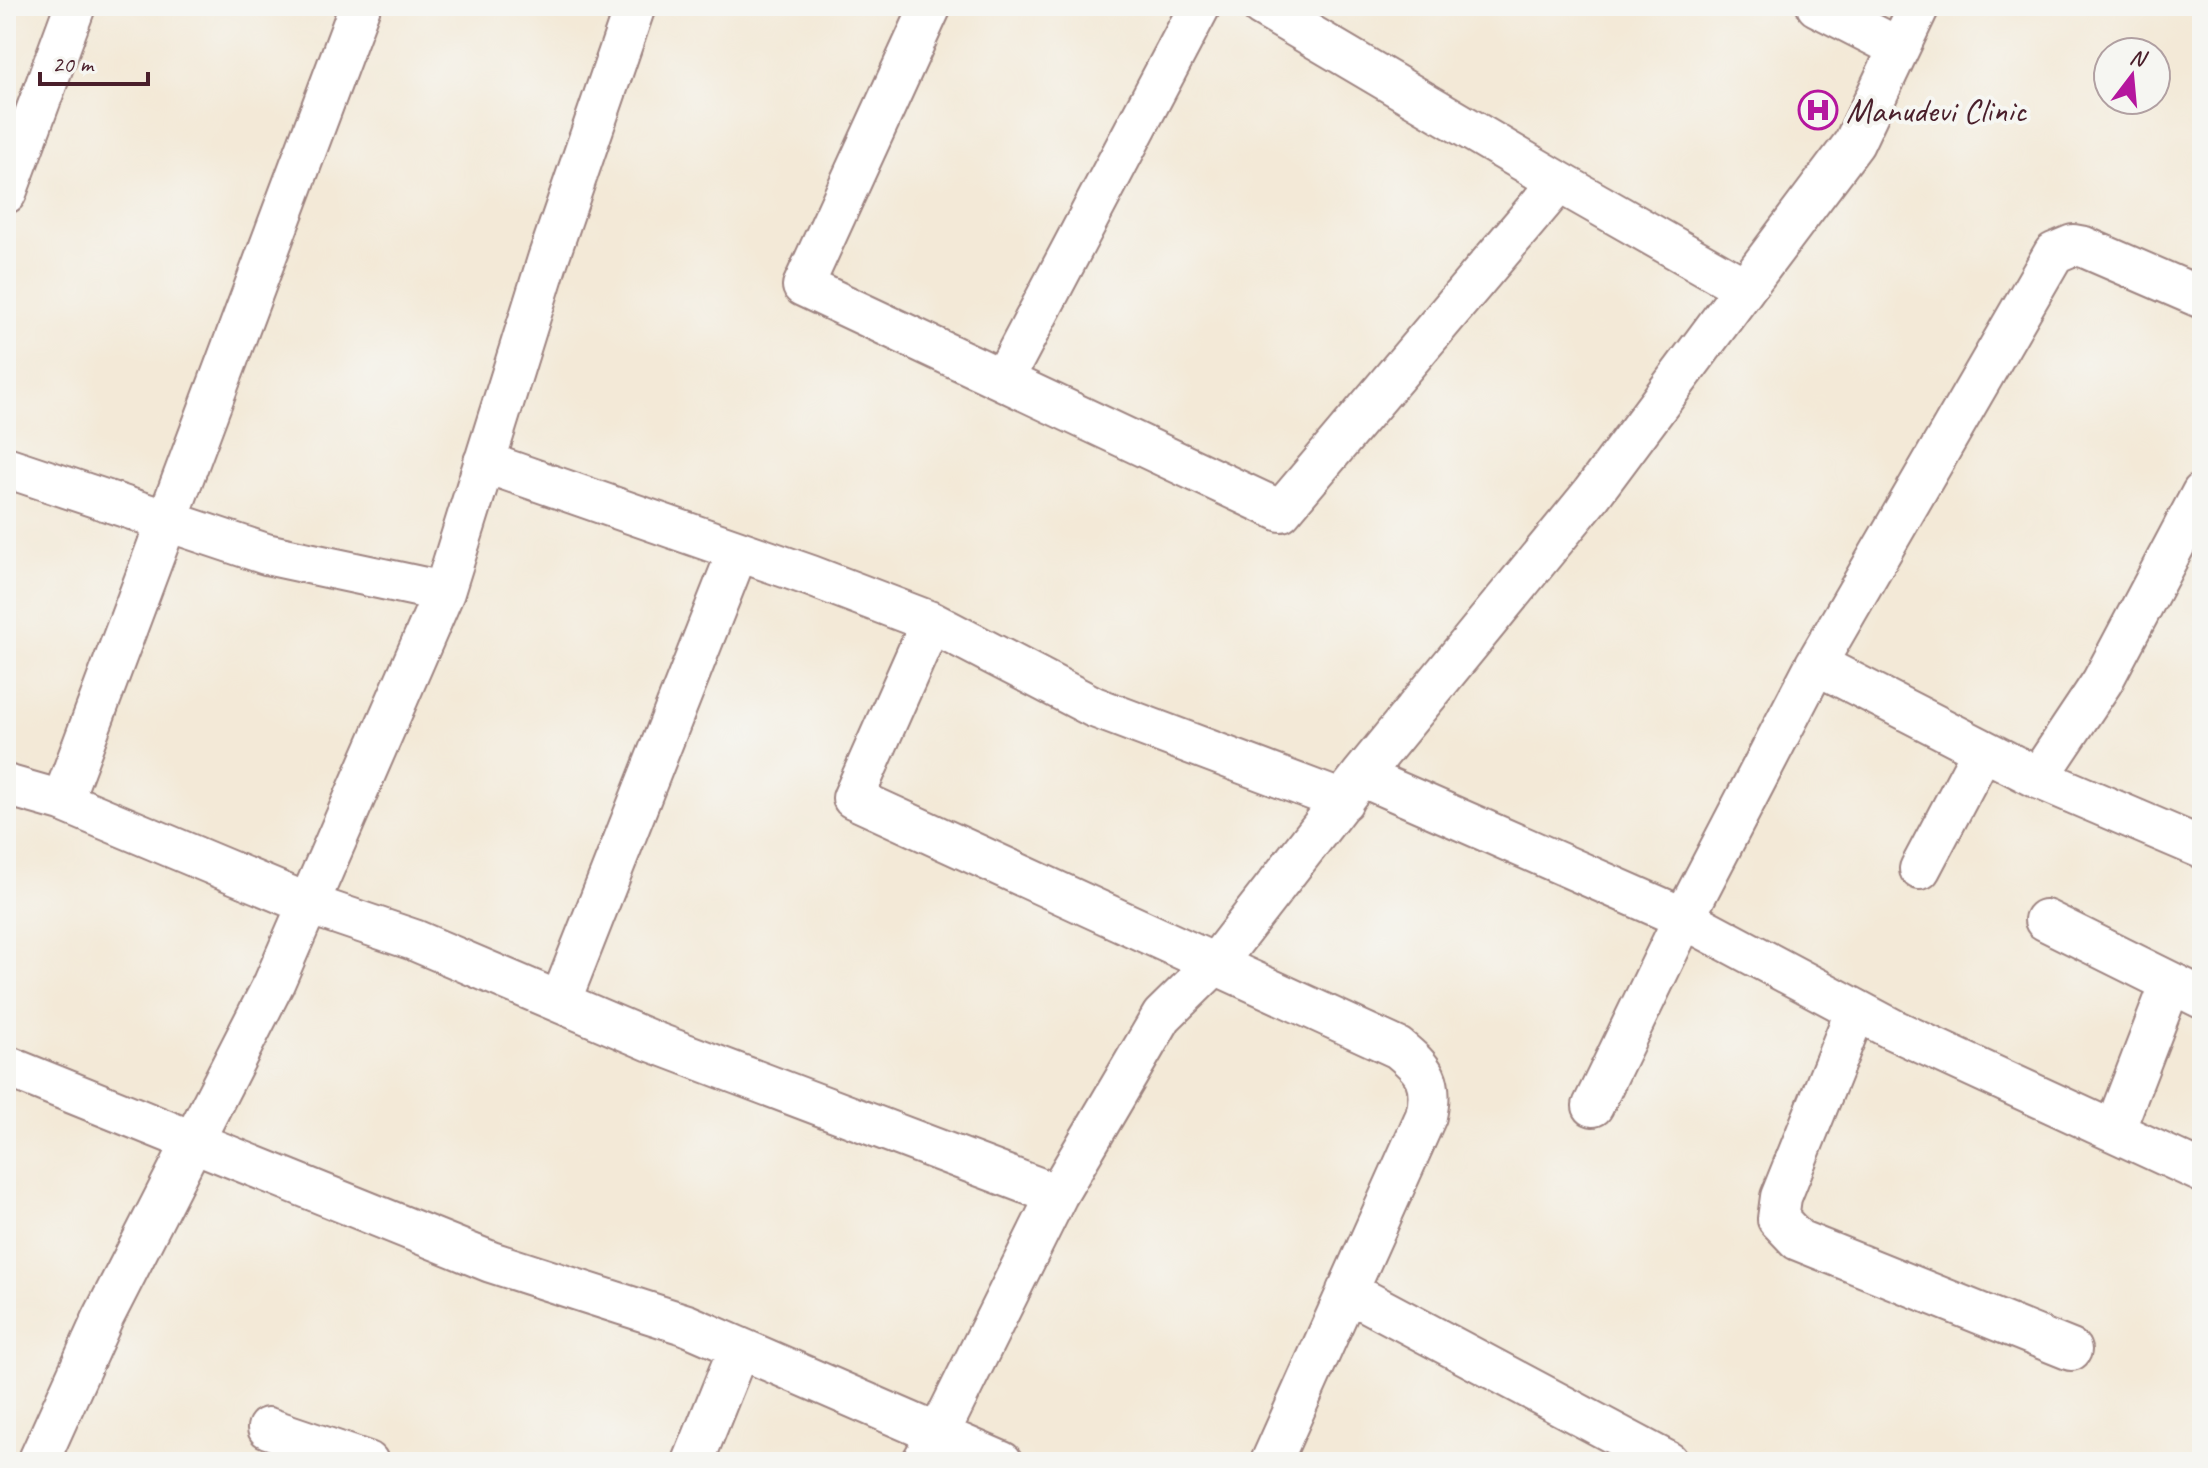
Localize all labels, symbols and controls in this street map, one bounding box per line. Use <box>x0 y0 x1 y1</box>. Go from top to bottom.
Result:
scale bar <box>40 36 148 86</box>
north arrow <box>2092 36 2172 116</box>
text: N <box>2127 42 2151 74</box>
text: 20 m <box>52 49 95 79</box>
hospital icon: Manudevi Clinic <box>1797 89 1839 131</box>
place label: Manudevi Clinic <box>1846 89 2027 132</box>

